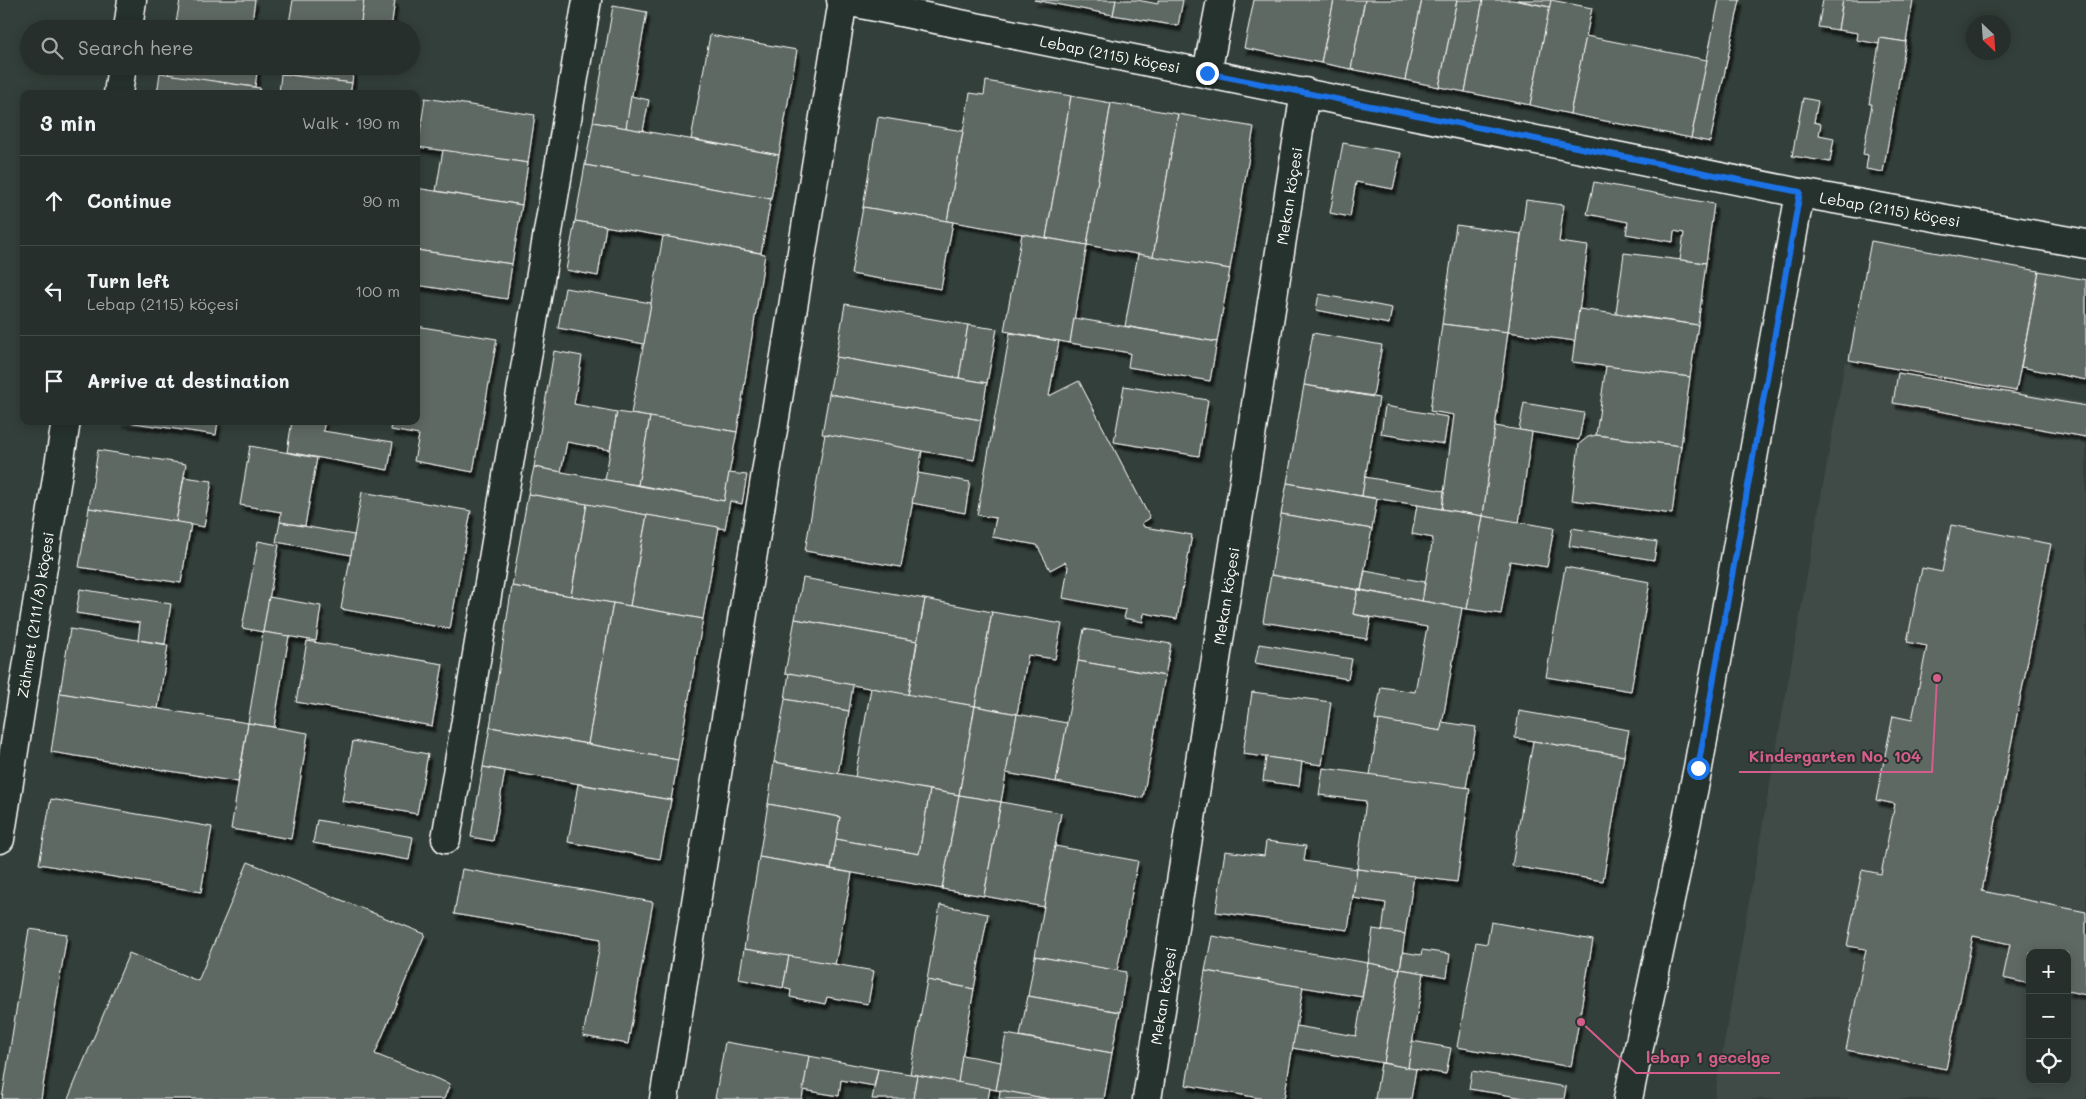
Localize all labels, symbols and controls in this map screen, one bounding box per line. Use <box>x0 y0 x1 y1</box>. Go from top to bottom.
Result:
north arrow <box>1966 15 2011 60</box>
search box <box>20 20 420 75</box>
street label: Lebap (2115) köçesi <box>1038 31 1182 77</box>
icon: search <box>38 34 66 62</box>
text: Search here <box>78 35 194 60</box>
route end <box>1196 62 1219 85</box>
text: 3 min <box>40 109 96 136</box>
text: Walk · 190 m <box>302 112 400 133</box>
street label: Mekan köçesi <box>1271 146 1307 246</box>
icon: ahead <box>40 187 68 215</box>
street label: Lebap (2115) köçesi <box>1818 187 1962 231</box>
text: Continue <box>87 188 172 213</box>
text: 90 m <box>363 190 400 211</box>
text: Turn left <box>87 268 170 293</box>
icon: left <box>40 277 68 305</box>
text: 100 m <box>355 280 400 301</box>
text: Lebap (2115) köçesi <box>87 293 239 314</box>
icon: arrive <box>40 367 68 395</box>
text: Arrive at destination <box>87 368 290 393</box>
street label: Zähmet (2111/8) köçesi <box>12 531 58 699</box>
street label: Mekan köçesi <box>1208 546 1244 646</box>
callout: Kindergarten No. 104 <box>1739 741 1932 772</box>
text: Kindergarten No. 104 <box>1749 745 1921 766</box>
route start <box>1687 757 1710 780</box>
street label: Mekan köçesi <box>1145 946 1181 1046</box>
map controls <box>2026 949 2071 1084</box>
button: + <box>2026 949 2071 994</box>
button: − <box>2026 994 2071 1039</box>
button: locate <box>2026 1039 2071 1084</box>
callout: lebap 1 gecelge <box>1636 1042 1780 1073</box>
text: lebap 1 gecelge <box>1646 1046 1770 1067</box>

